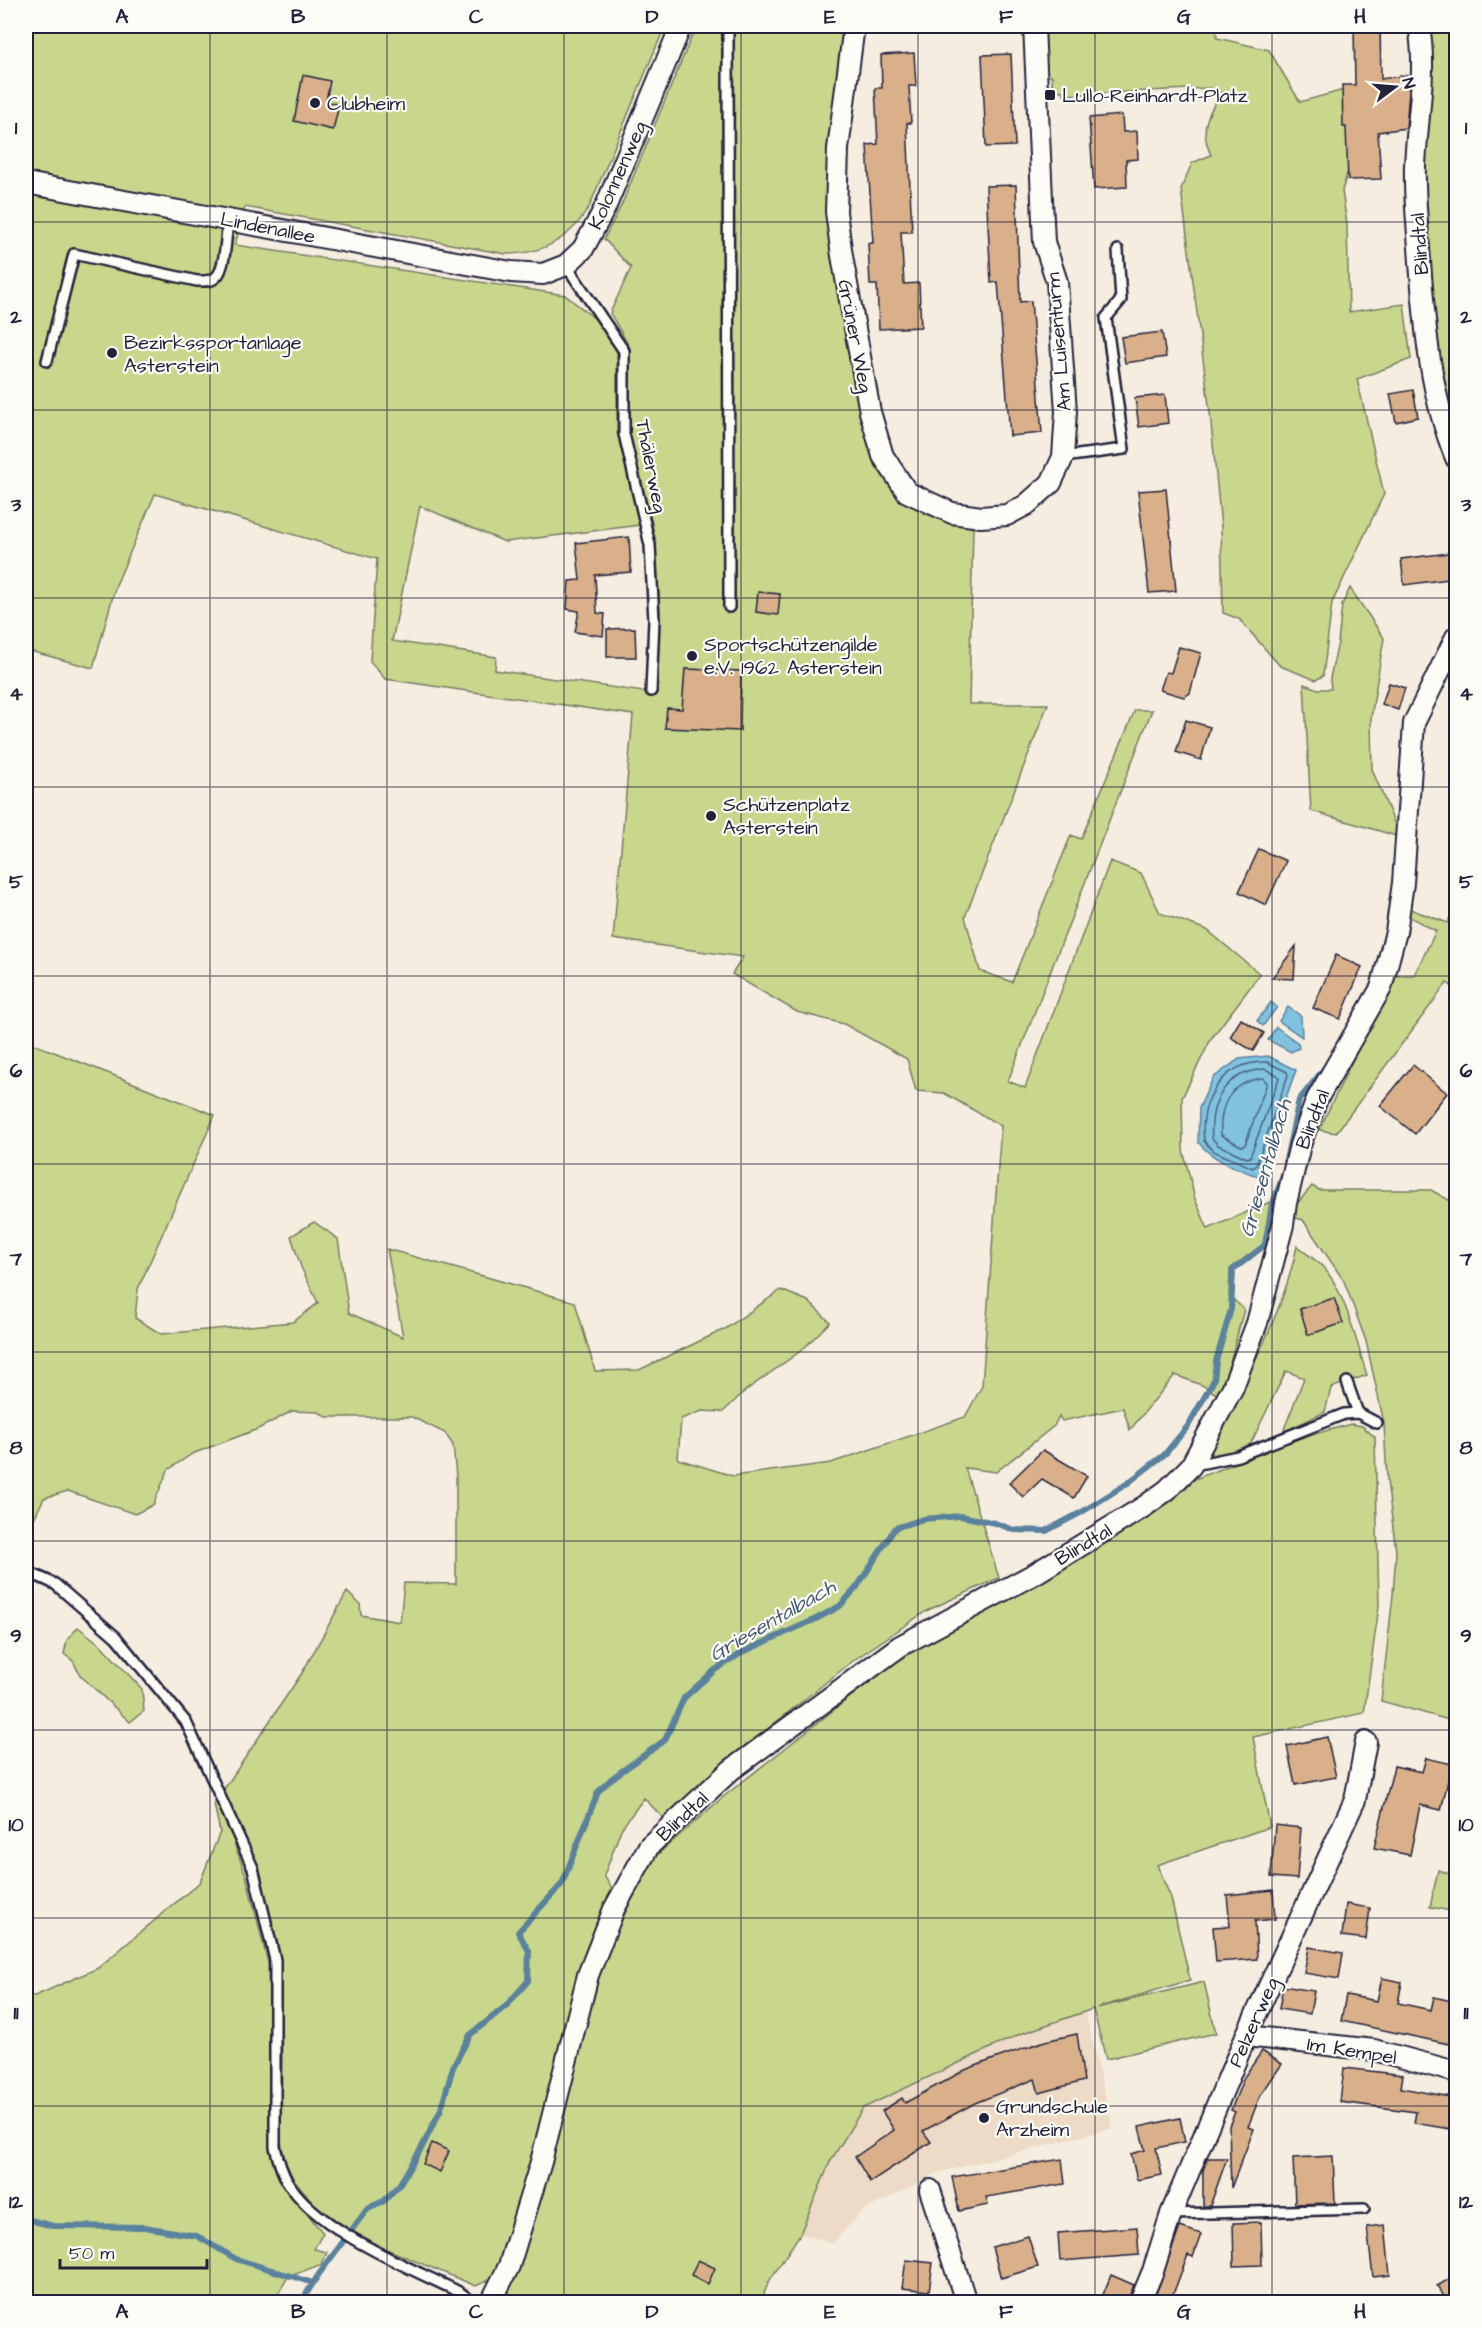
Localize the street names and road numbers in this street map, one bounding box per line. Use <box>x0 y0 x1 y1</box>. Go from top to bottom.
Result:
street label: Kolonnenweg <box>582 117 655 234</box>
street label: Lindenallee <box>218 205 318 251</box>
street label: Blindtal <box>1404 212 1436 276</box>
street label: Am Luisenturm <box>1039 271 1079 412</box>
street label: Grüner Weg <box>829 277 880 395</box>
street label: Thälerweg <box>627 417 674 516</box>
street label: Blindtal <box>1289 1085 1337 1153</box>
street label: Blindtal <box>1050 1517 1117 1573</box>
street label: Blindtal <box>650 1785 715 1848</box>
street label: Pelzerweg <box>1222 1973 1287 2072</box>
street label: Im Kempel <box>1305 2030 1399 2072</box>

